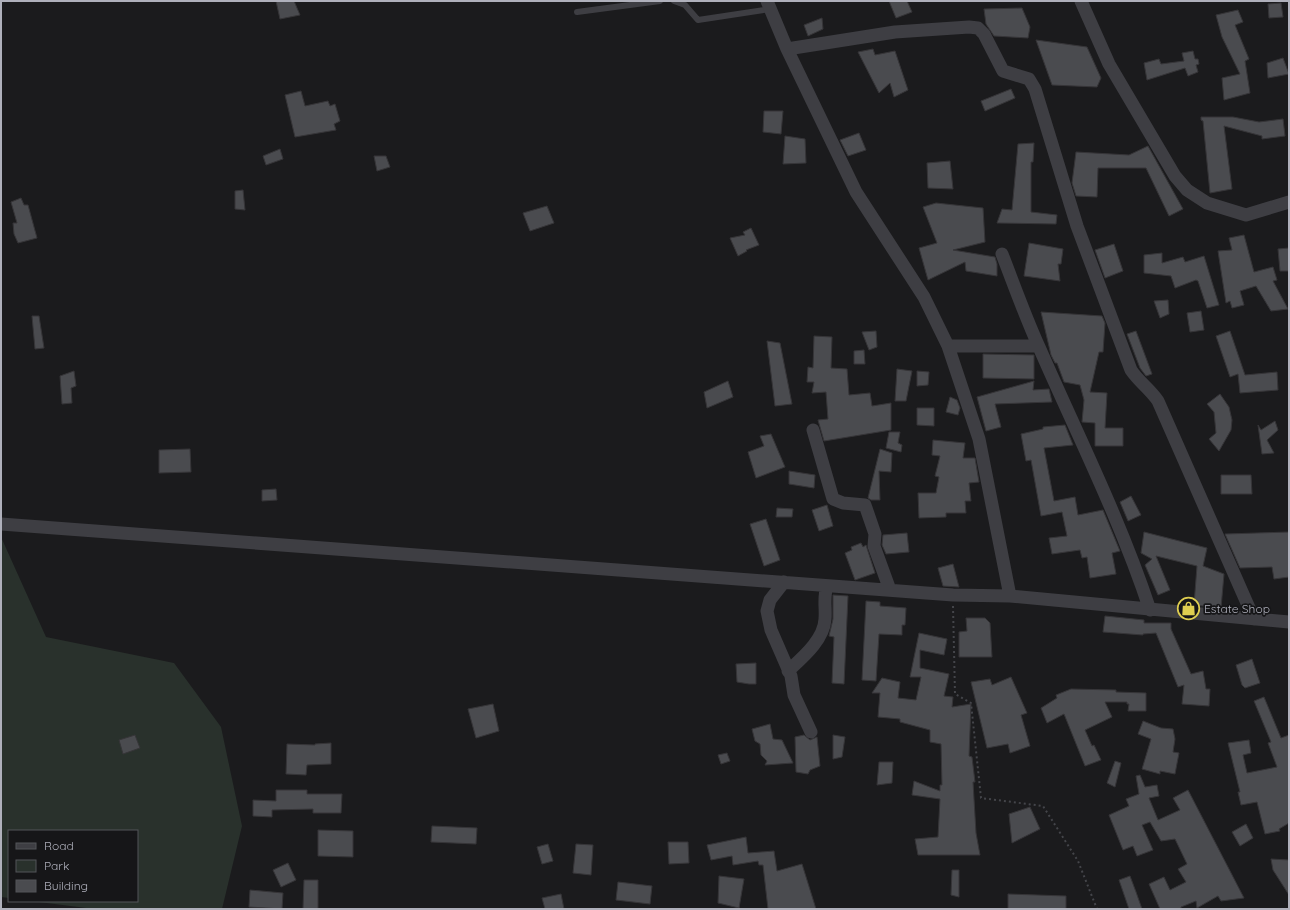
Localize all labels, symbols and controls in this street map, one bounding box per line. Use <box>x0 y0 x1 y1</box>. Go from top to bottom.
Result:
shop icon: Estate Shop <box>1175 595 1201 621</box>
place label: Estate Shop <box>1204 601 1270 616</box>
legend <box>8 830 138 902</box>
text: Road <box>44 838 74 853</box>
text: Park <box>44 858 69 873</box>
text: Building <box>44 878 88 893</box>

